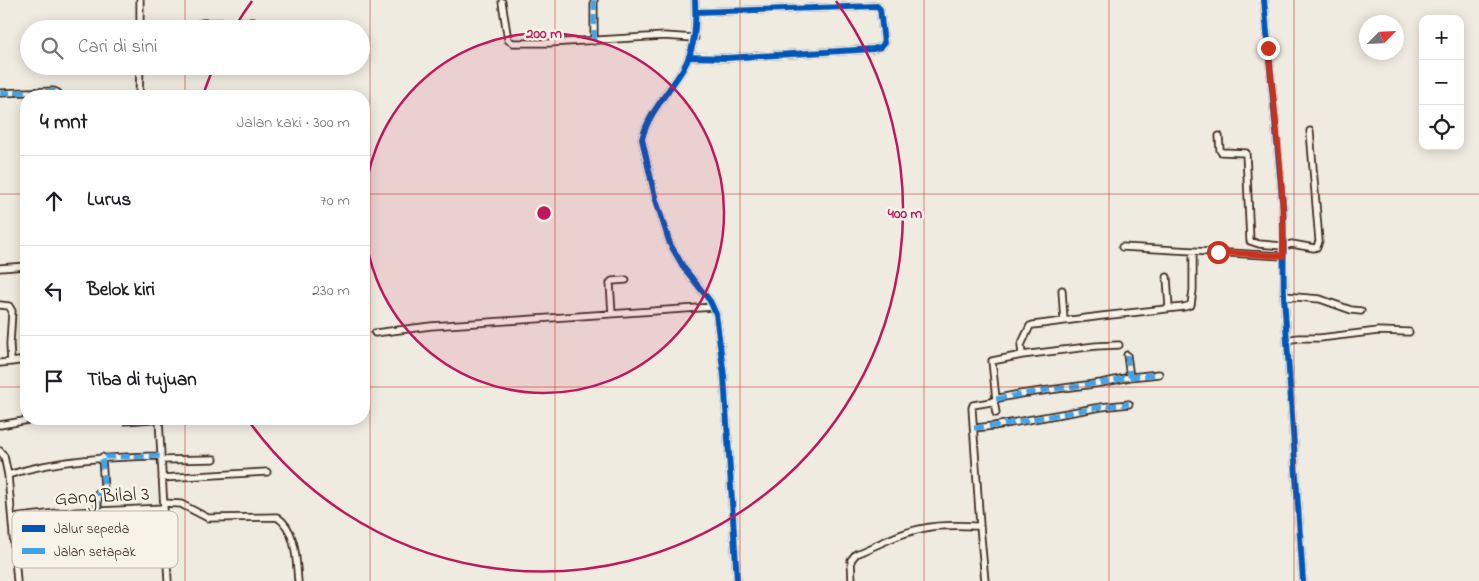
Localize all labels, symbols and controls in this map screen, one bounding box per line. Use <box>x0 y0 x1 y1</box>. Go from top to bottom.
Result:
north arrow <box>1359 15 1404 60</box>
map controls <box>1419 15 1464 150</box>
button: + <box>1419 15 1464 60</box>
search box <box>20 20 370 75</box>
text: 200 m <box>525 23 562 45</box>
icon: search <box>38 34 66 62</box>
text: Cari di sini <box>78 34 157 61</box>
route end <box>1257 37 1280 60</box>
button: − <box>1419 60 1464 105</box>
button: locate <box>1419 105 1464 150</box>
text: 4 mnt <box>40 108 88 138</box>
text: Jalan kaki · 300 m <box>237 111 350 135</box>
icon: ahead <box>40 187 68 215</box>
text: Lurus <box>87 187 131 214</box>
text: 70 m <box>320 189 350 213</box>
text: 400 m <box>887 203 923 225</box>
centre of rings <box>535 204 553 222</box>
route start <box>1207 241 1230 264</box>
icon: left <box>40 277 68 305</box>
text: Belok kiri <box>87 277 155 304</box>
text: 230 m <box>312 279 350 303</box>
icon: arrive <box>40 367 68 395</box>
text: Tiba di tujuan <box>87 367 197 394</box>
street label: Gang Bilal 3 <box>54 481 150 515</box>
legend <box>12 511 178 568</box>
text: Jalur sepeda <box>54 519 129 540</box>
text: Jalan setapak <box>54 542 137 563</box>

